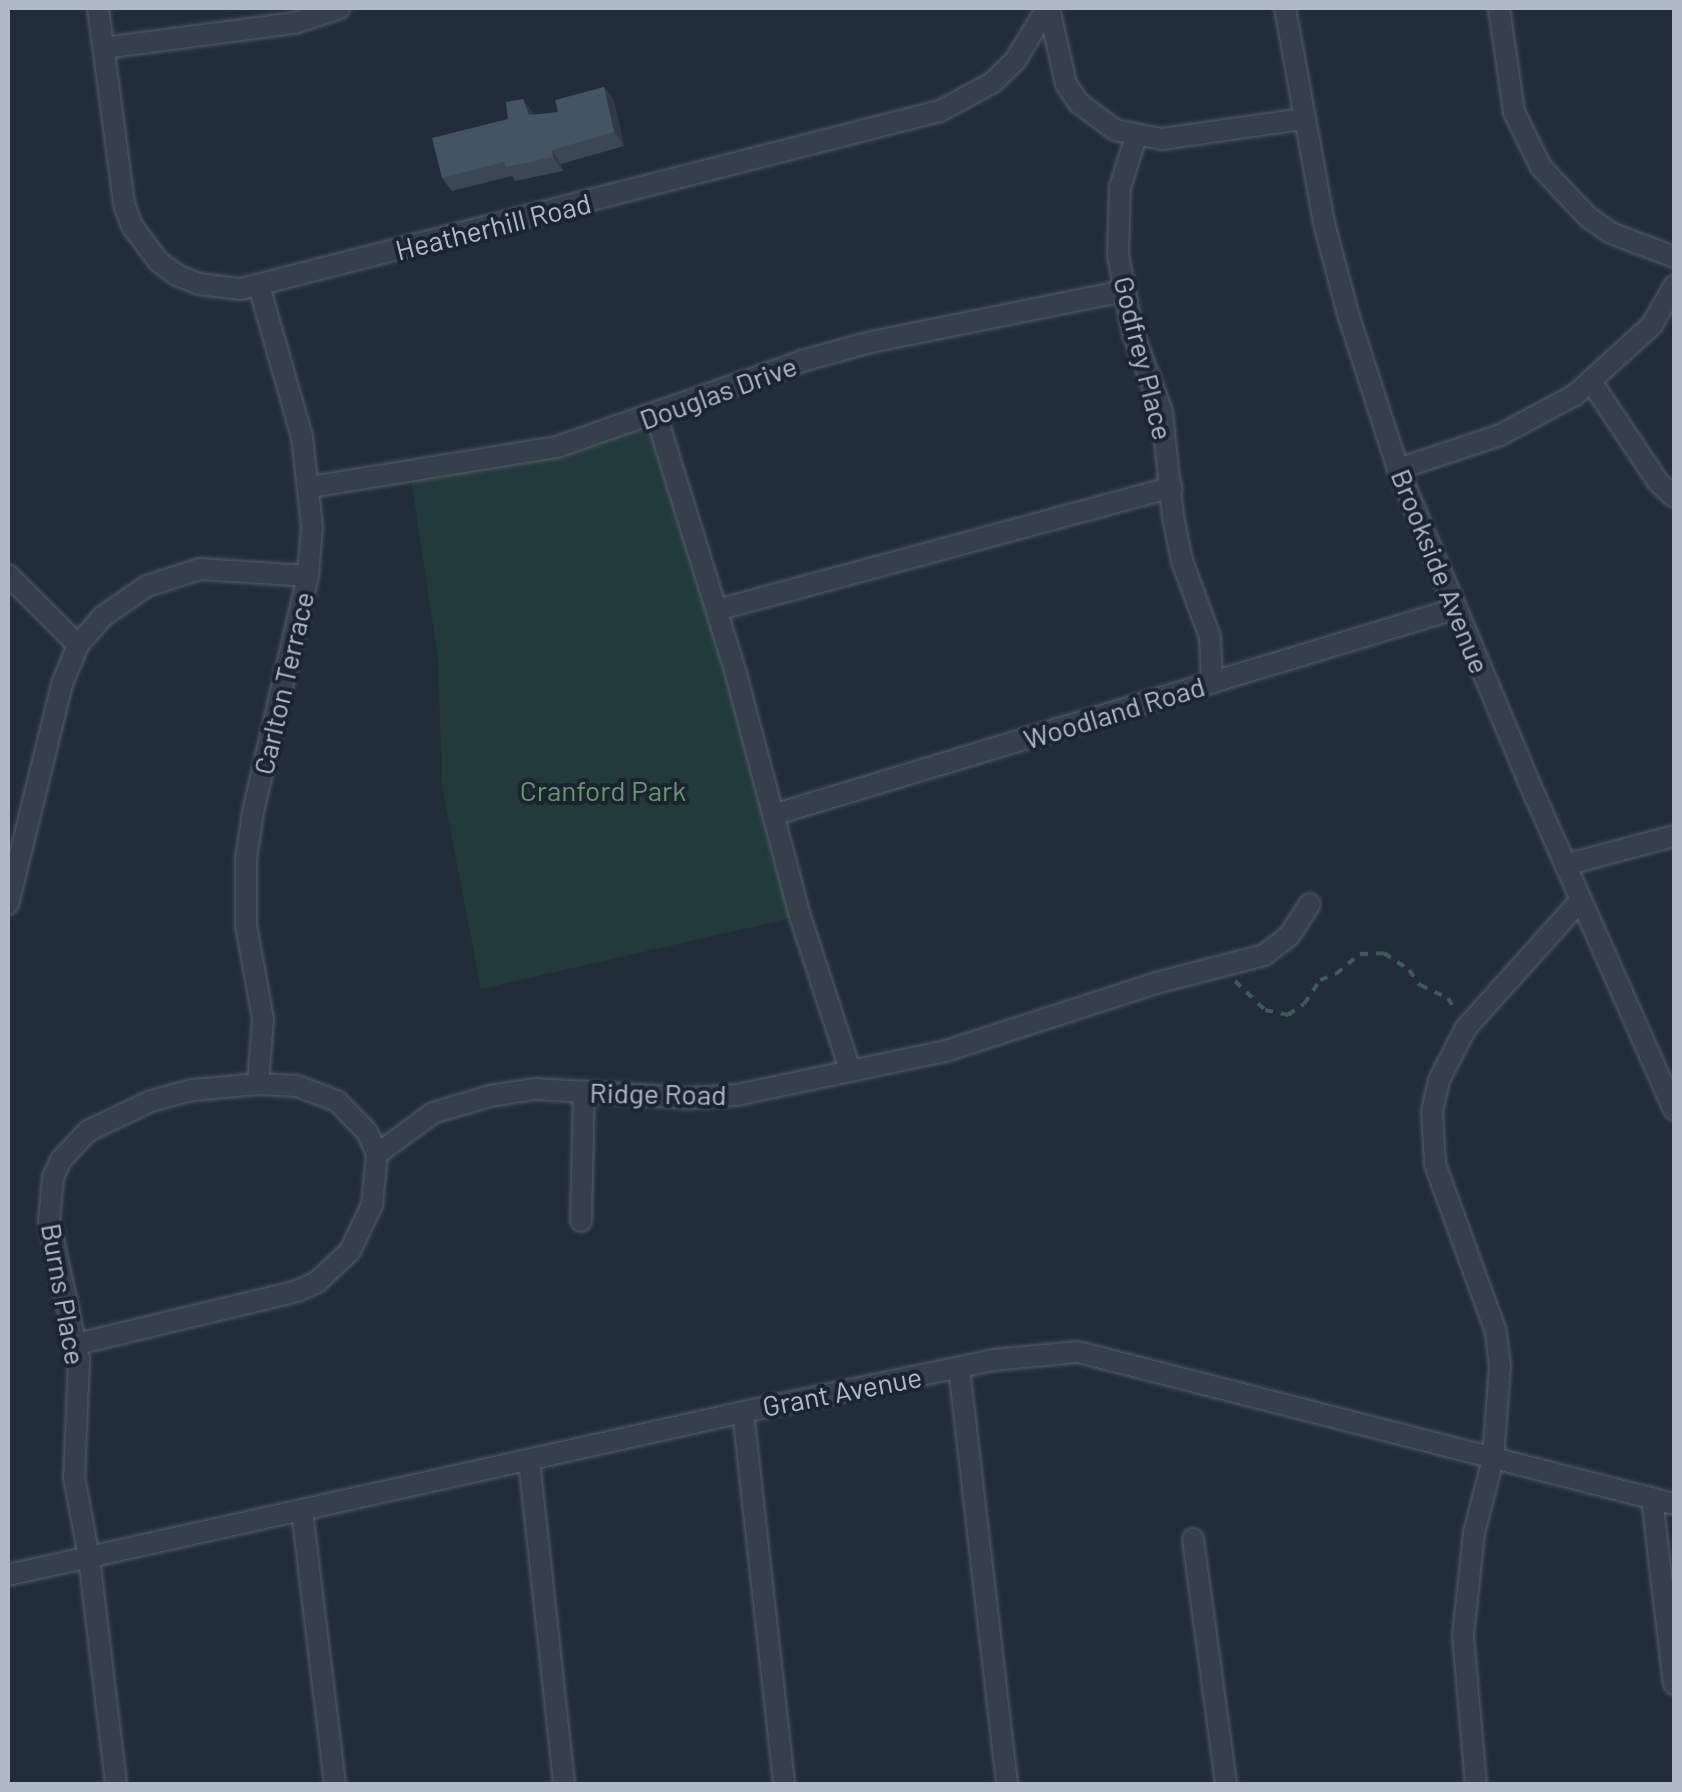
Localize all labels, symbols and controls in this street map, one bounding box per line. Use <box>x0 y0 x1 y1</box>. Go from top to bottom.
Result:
street label: Heatherhill Road <box>392 185 594 267</box>
street label: Godfrey Place <box>1107 273 1181 443</box>
street label: Douglas Drive <box>635 348 801 436</box>
street label: Brookside Avenue <box>1385 464 1497 678</box>
street label: Carlton Terrace <box>246 588 320 778</box>
street label: Woodland Road <box>1019 669 1209 755</box>
park label: Cranford Park <box>520 773 686 807</box>
street label: Ridge Road <box>589 1075 727 1111</box>
street label: Burns Place <box>35 1221 93 1367</box>
street label: Grant Avenue <box>760 1359 924 1423</box>

